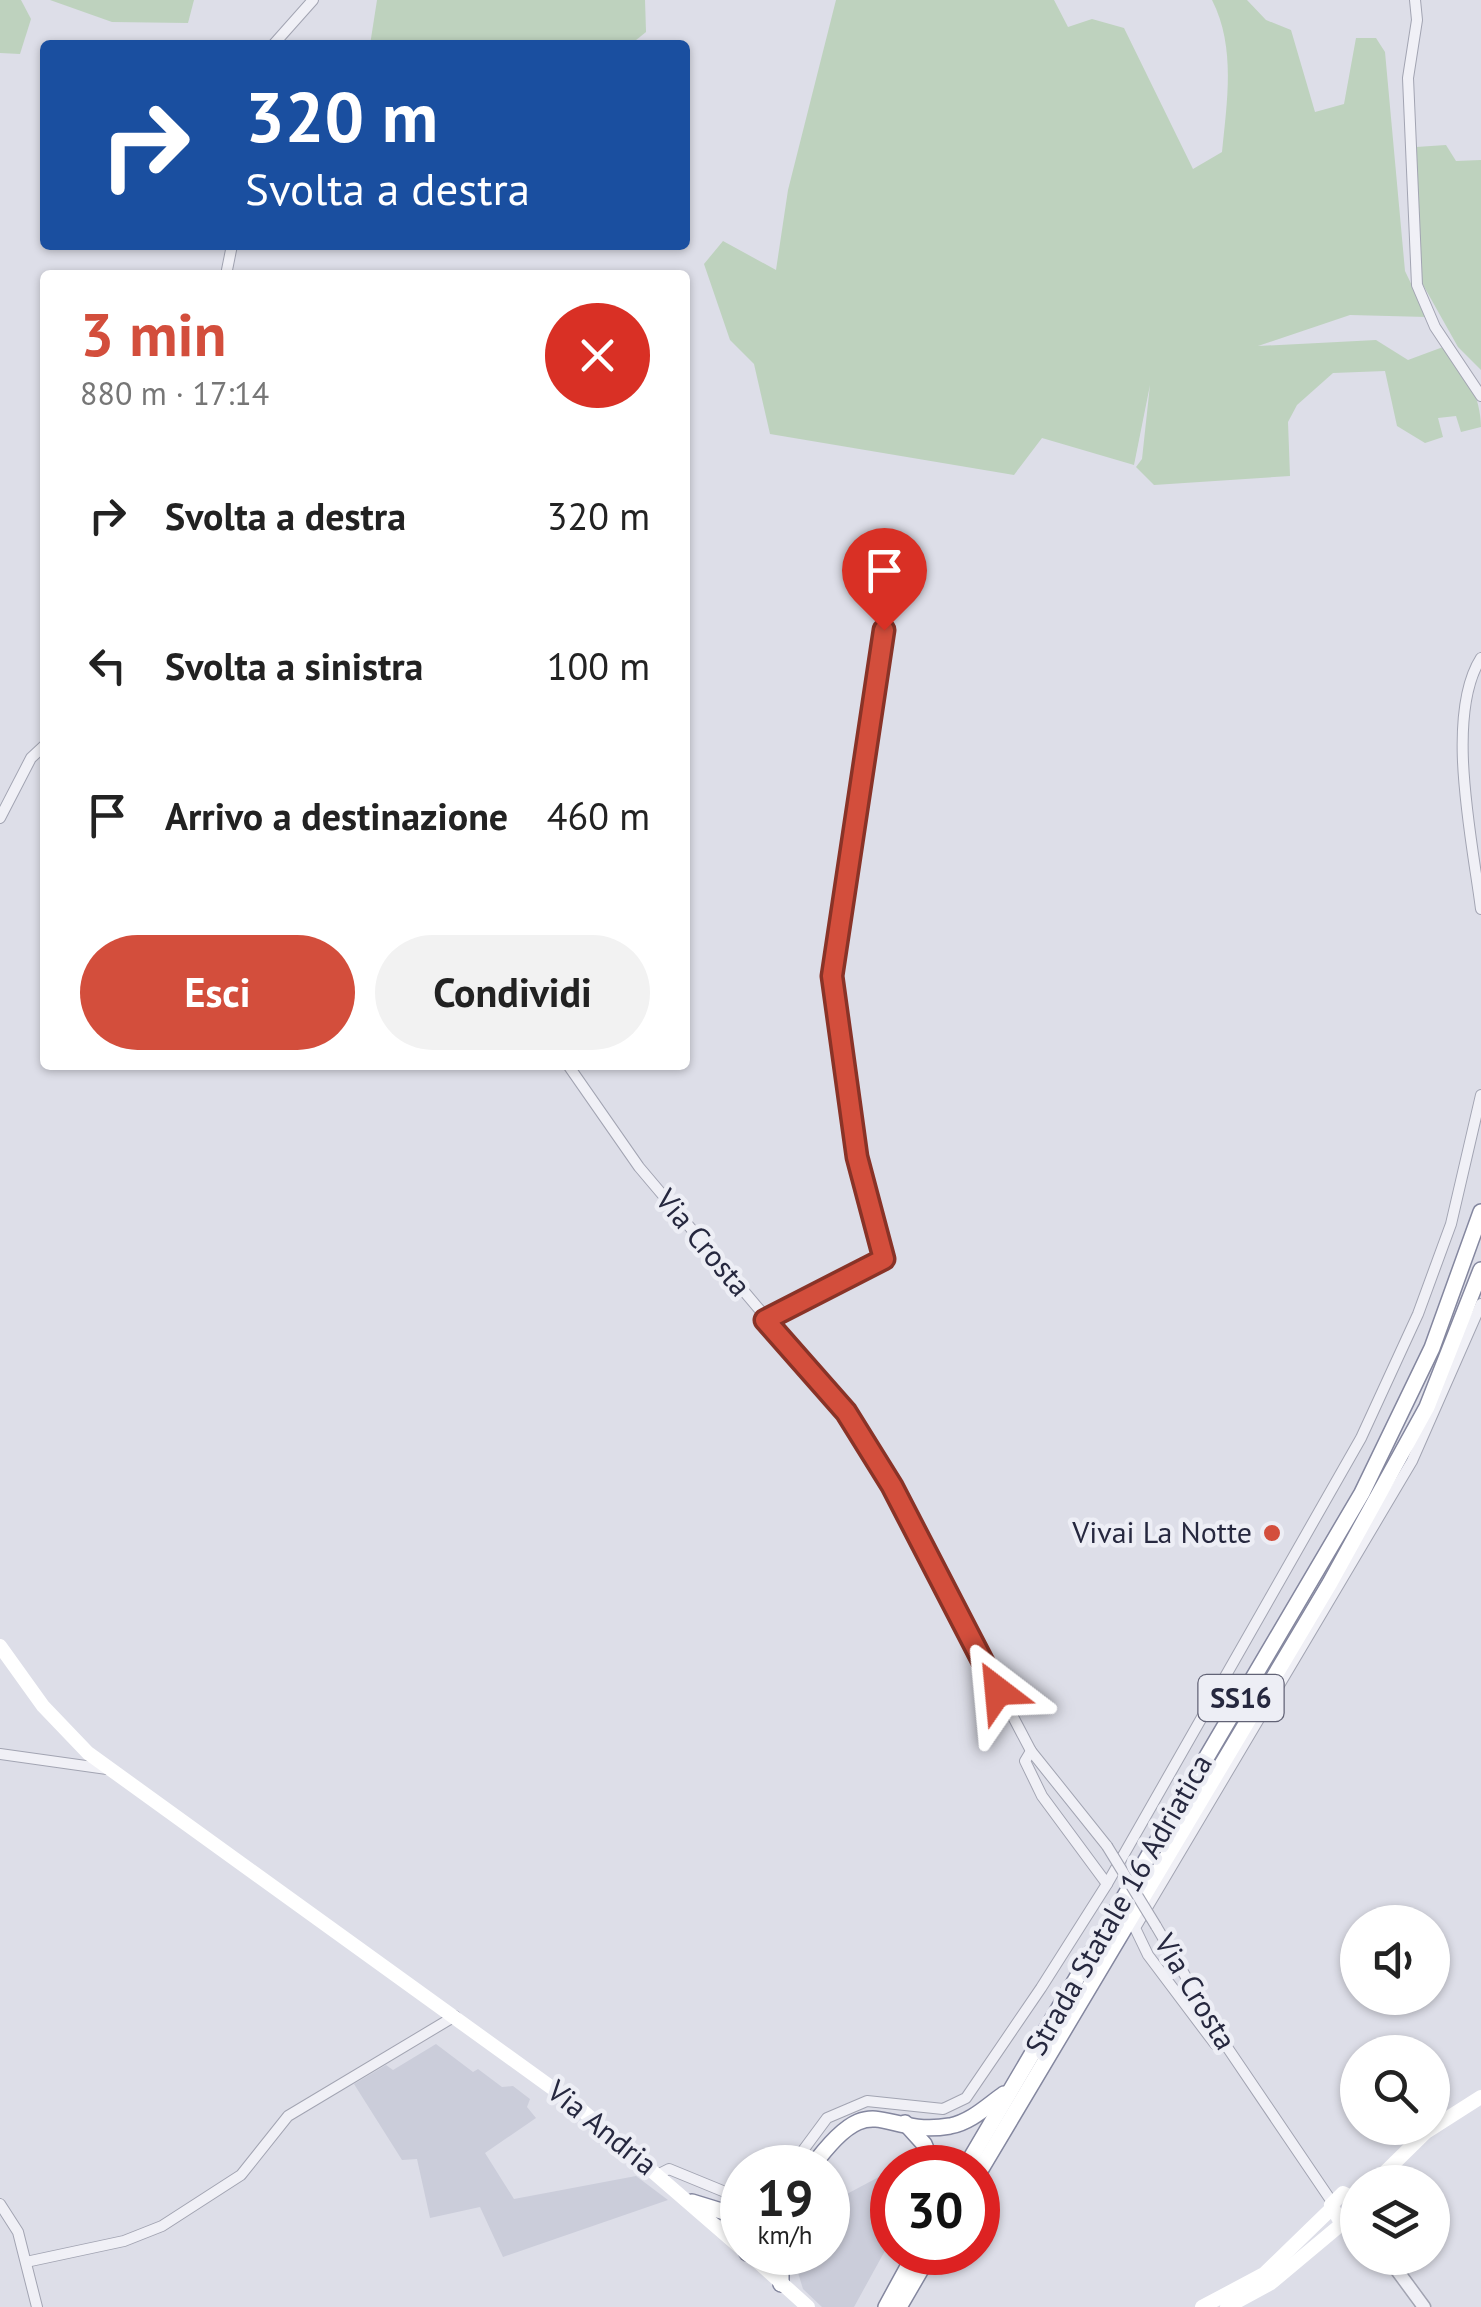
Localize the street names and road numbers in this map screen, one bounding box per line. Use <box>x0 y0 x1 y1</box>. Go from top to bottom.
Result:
street label: Via Crosta <box>647 1179 760 1304</box>
road number: SS16 <box>1198 1675 1284 1721</box>
street label: Strada Statale 16 Adriatica <box>1015 1747 1220 2062</box>
street label: Via Crosta <box>1146 1925 1246 2056</box>
street label: Via Andria <box>539 2070 666 2183</box>

